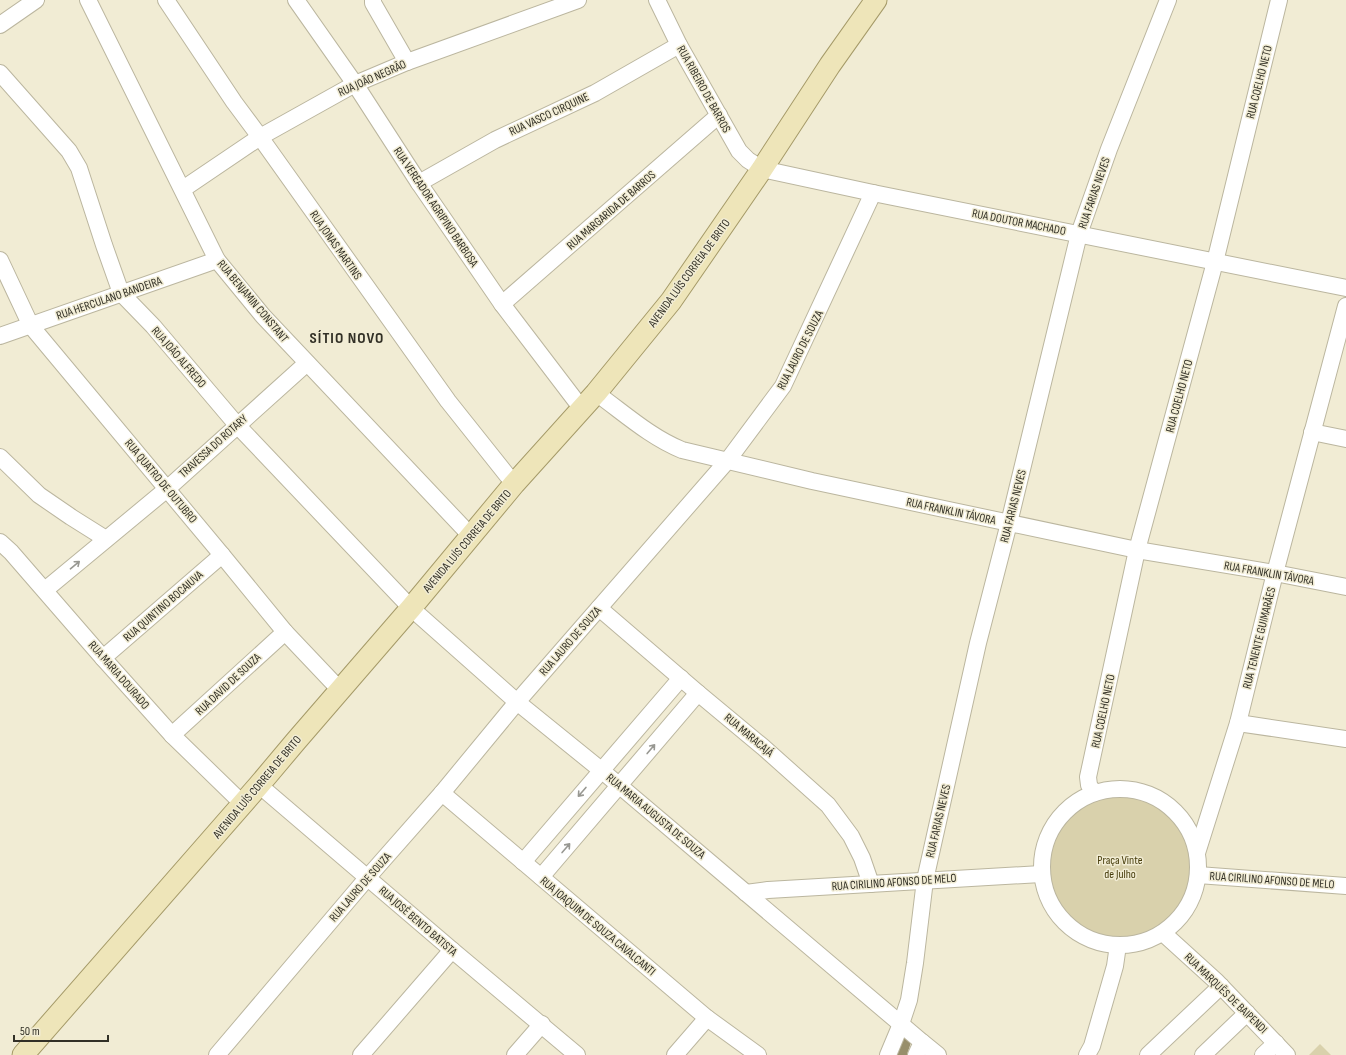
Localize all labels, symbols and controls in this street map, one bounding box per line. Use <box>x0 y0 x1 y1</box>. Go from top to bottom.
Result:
street label: RUA RIBEIRO DE BARROS <box>673 43 734 136</box>
street label: RUA COELHO NETO <box>1243 44 1276 120</box>
street label: RUA JOÃO NEGRÃO <box>336 57 409 100</box>
street label: RUA VASCO CIRQUINE <box>507 89 592 139</box>
street label: RUA VEREADOR AGRIPINO BARBOSA <box>390 144 482 271</box>
street label: RUA FARIAS NEVES <box>1075 155 1114 231</box>
street label: RUA MARGARIDA DE BARROS <box>564 168 659 253</box>
street label: RUA DOUTOR MACHADO <box>971 206 1067 239</box>
street label: RUA JONAS MARTINS <box>306 208 365 283</box>
street label: AVENIDA LUÍS CORREIA DE BRITO <box>645 216 734 331</box>
street label: RUA BENJAMIN CONSTANT <box>214 257 292 346</box>
street label: RUA HERCULANO BANDEIRA <box>54 273 165 324</box>
street label: RUA LAURO DE SOUZA <box>774 307 827 392</box>
street label: RUA JOÃO ALFREDO <box>148 324 209 391</box>
district label: SÍTIO NOVO <box>310 329 384 348</box>
street label: RUA COELHO NETO <box>1163 358 1196 434</box>
street label: TRAVESSA DO ROTARY <box>176 412 251 481</box>
street label: RUA QUATRO DE OUTUBRO <box>121 436 200 526</box>
street label: RUA FARIAS NEVES <box>997 468 1030 544</box>
street label: AVENIDA LUÍS CORREIA DE BRITO <box>419 487 515 597</box>
street label: RUA FRANKLIN TÁVORA <box>905 495 998 528</box>
street label: RUA FRANKLIN TÁVORA <box>1223 558 1316 589</box>
one-way arrow <box>69 561 80 570</box>
street label: RUA QUINTINO BOCAIUVA <box>120 567 207 645</box>
street label: RUA TENENTE GUIMARÃES <box>1240 586 1279 691</box>
street label: RUA LAURO DE SOUZA <box>536 603 605 679</box>
street label: RUA MARIA DOURADO <box>85 638 152 713</box>
street label: RUA DAVID DE SOUZA <box>192 650 265 719</box>
street label: RUA COELHO NETO <box>1088 673 1119 749</box>
street label: RUA MARACAJÁ <box>721 710 777 761</box>
street label: AVENIDA LUÍS CORREIA DE BRITO <box>209 733 305 843</box>
one-way arrow <box>646 744 655 754</box>
street label: RUA MARIA AUGUSTA DE SOUZA <box>603 770 709 863</box>
street label: RUA FARIAS NEVES <box>923 783 954 859</box>
one-way arrow <box>577 787 586 798</box>
one-way arrow <box>562 843 571 853</box>
street label: RUA LAURO DE SOUZA <box>326 849 395 925</box>
park label: Praça Vinte de Julho <box>1097 853 1143 882</box>
street label: RUA CIRILINO AFONSO DE MELO <box>1209 869 1335 892</box>
street label: RUA CIRILINO AFONSO DE MELO <box>831 871 957 894</box>
street label: RUA JOAQUIM DE SOUZA CAVALCANTI <box>537 874 659 979</box>
street label: RUA JOSÉ BENTO BATISTA <box>375 883 461 960</box>
street label: RUA MARQUÊS DE BAIPENDI <box>1181 950 1270 1037</box>
scale bar <box>14 1017 108 1043</box>
text: 50 m <box>20 1024 40 1039</box>

